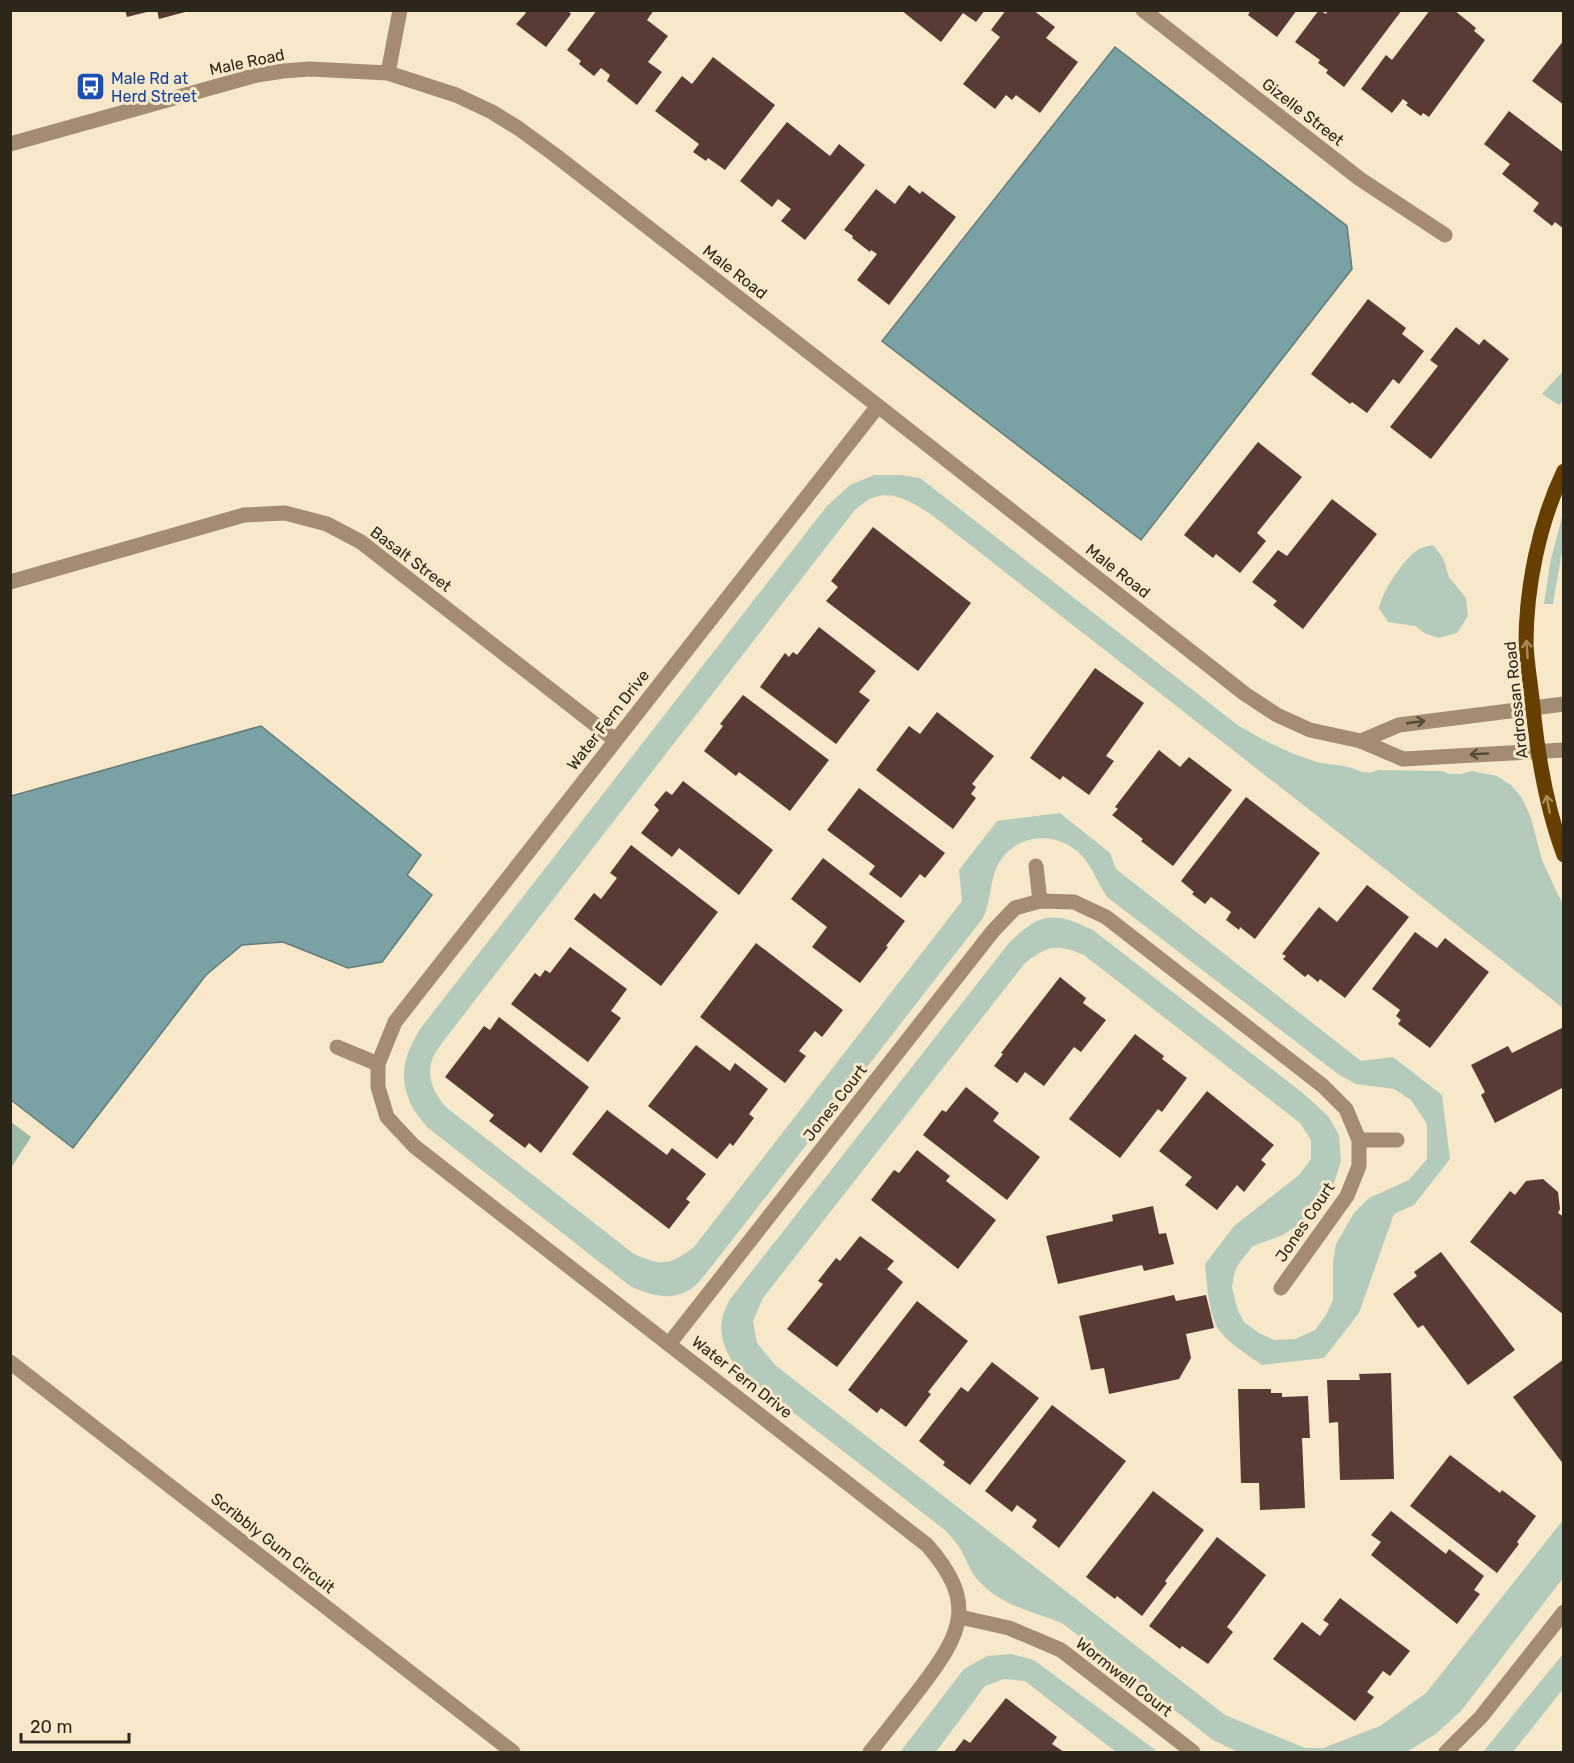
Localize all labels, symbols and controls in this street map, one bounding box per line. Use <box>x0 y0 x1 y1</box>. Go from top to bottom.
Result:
street label: Male Road <box>208 45 286 79</box>
place label: Male Rd at Herd Street <box>111 69 197 106</box>
bus stop icon: Male Rd at Herd Street <box>74 71 106 103</box>
street label: Gizelle Street <box>1258 74 1348 150</box>
street label: Male Road <box>699 241 771 303</box>
street label: Basalt Street <box>367 522 455 596</box>
street label: Male Road <box>1082 540 1154 602</box>
street label: Ardrossan Road <box>1500 640 1532 760</box>
one-way arrow <box>1522 640 1533 660</box>
street label: Water Fern Drive <box>563 666 653 774</box>
one-way arrow <box>1406 717 1426 728</box>
one-way arrow <box>1470 749 1490 760</box>
one-way arrow <box>1542 795 1553 815</box>
street label: Jones Court <box>799 1061 871 1145</box>
street label: Jones Court <box>1271 1179 1339 1265</box>
street label: Water Fern Drive <box>688 1332 796 1422</box>
street label: Scribbly Gum Circuit <box>207 1489 339 1597</box>
street label: Wormwell Court <box>1072 1634 1176 1720</box>
scale bar <box>21 1706 129 1744</box>
text: 20 m <box>30 1716 72 1738</box>

